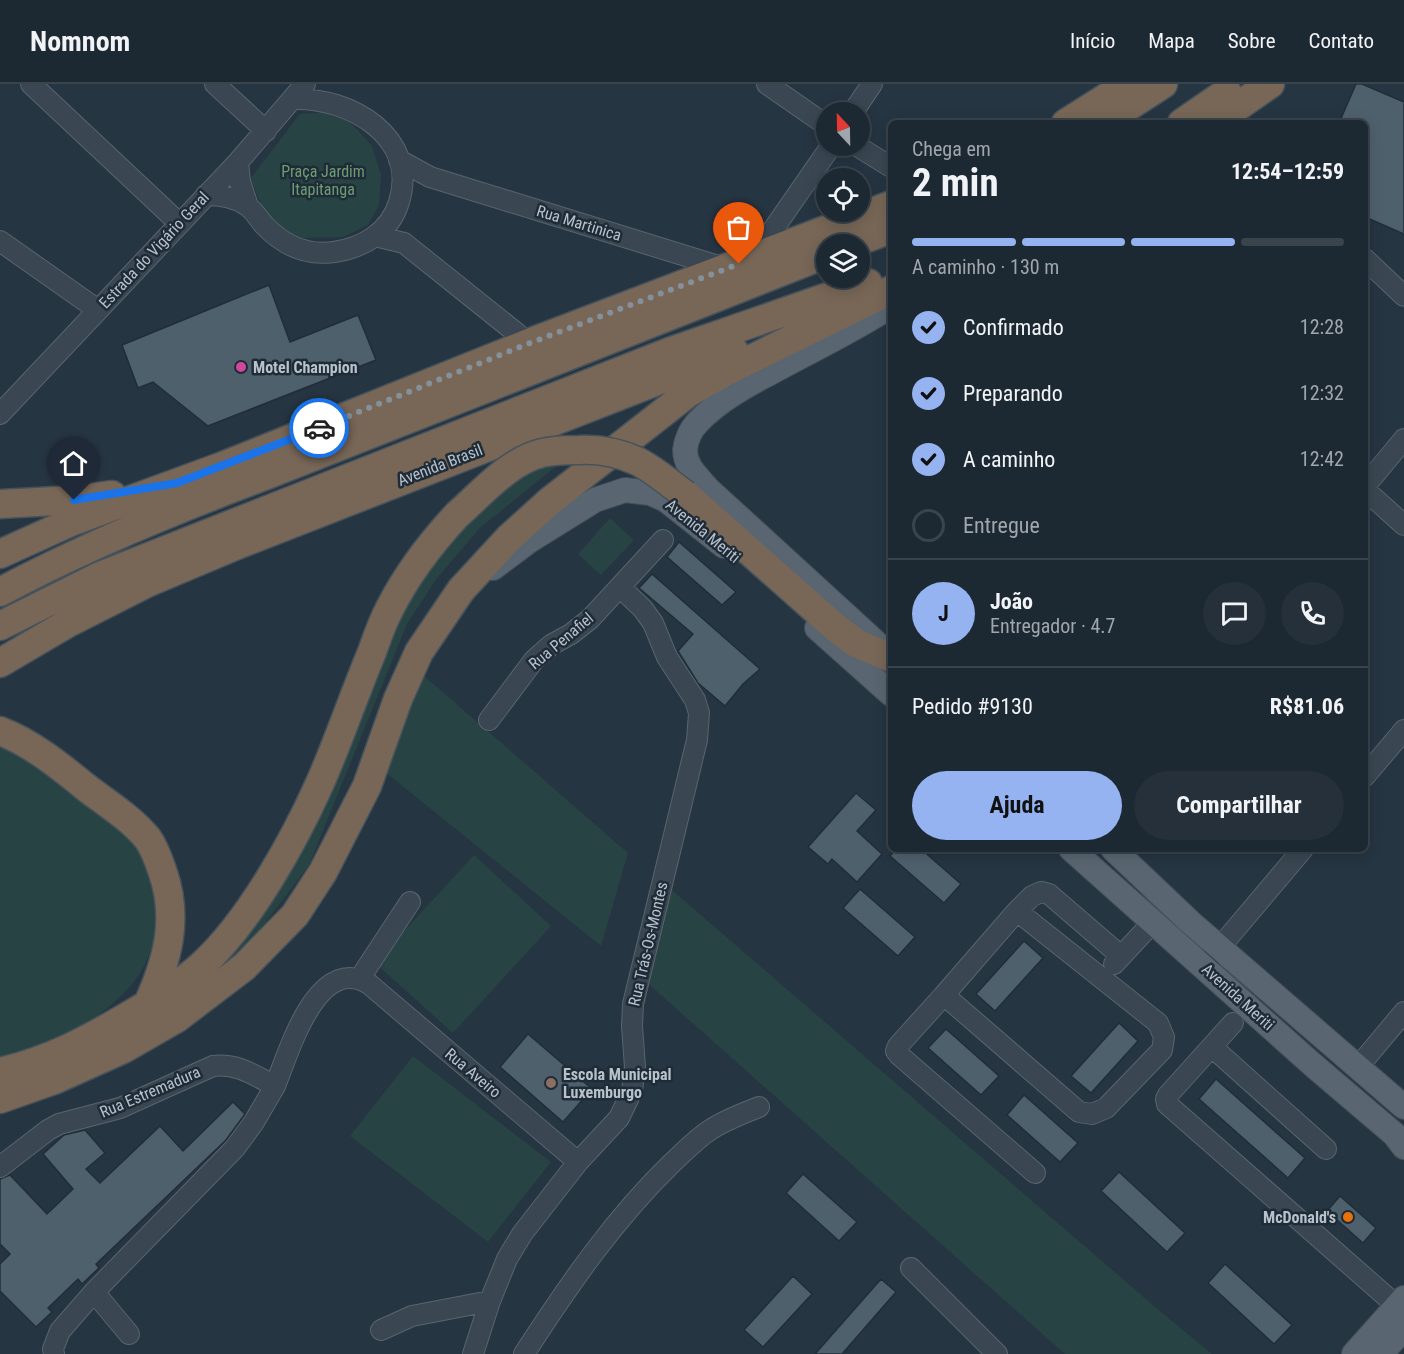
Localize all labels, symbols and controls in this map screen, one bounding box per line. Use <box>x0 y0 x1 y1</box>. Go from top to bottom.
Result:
text: Nomnom <box>30 25 130 58</box>
text: Início <box>1070 29 1115 53</box>
text: Mapa <box>1148 29 1195 53</box>
text: Sobre <box>1228 29 1276 53</box>
text: Contato <box>1309 29 1374 53</box>
north arrow <box>816 102 870 156</box>
map controls <box>816 102 870 288</box>
text: Chega em <box>912 137 991 161</box>
text: 12:54–12:59 <box>1231 159 1344 184</box>
text: 2 min <box>912 160 999 206</box>
park label: Praça Jardim Itapitanga <box>281 162 365 199</box>
button: locate <box>816 168 870 222</box>
street label: Estrada do Vigário Geral <box>95 188 213 312</box>
street label: Rua Martinica <box>534 201 624 245</box>
pin <box>713 202 764 264</box>
icon: bag <box>722 211 755 244</box>
button: layers <box>816 234 870 288</box>
text: A caminho · 130 m <box>912 255 1059 279</box>
icon: check <box>912 311 945 344</box>
text: Confirmado <box>963 315 1064 340</box>
text: 12:28 <box>1300 315 1344 339</box>
place label: Motel Champion <box>253 358 358 377</box>
marker: Motel Champion <box>234 360 248 374</box>
icon: check <box>912 377 945 410</box>
text: Preparando <box>963 381 1063 406</box>
text: 12:32 <box>1300 381 1344 405</box>
courier <box>289 398 349 458</box>
icon: car <box>303 412 336 445</box>
pin <box>48 438 99 500</box>
street label: Avenida Brasil <box>395 440 485 490</box>
icon: check <box>912 443 945 476</box>
icon: home <box>57 447 90 480</box>
text: A caminho <box>963 447 1055 472</box>
text: 12:42 <box>1300 447 1344 471</box>
street label: Avenida Meriti <box>662 495 744 567</box>
text: Entregue <box>963 513 1040 538</box>
button: chat <box>1203 582 1266 645</box>
button: phone <box>1281 582 1344 645</box>
text: João <box>990 589 1033 614</box>
text: J <box>938 601 949 626</box>
street label: Rua Penafiel <box>525 609 597 673</box>
text: Entregador · 4.7 <box>990 614 1115 638</box>
text: Pedido #9130 <box>912 694 1033 719</box>
text: R$81.06 <box>1270 694 1344 719</box>
button: Ajuda <box>912 771 1122 840</box>
button: Compartilhar <box>1134 771 1344 840</box>
street label: Rua Trás-Os-Montes <box>624 880 672 1008</box>
street label: Avenida Meriti <box>1198 960 1278 1034</box>
street label: Rua Aveiro <box>441 1044 505 1102</box>
street label: Rua Estremadura <box>97 1062 203 1122</box>
place label: Escola Municipal Luxemburgo <box>563 1065 671 1102</box>
marker: Escola Municipal Luxemburgo <box>544 1076 558 1090</box>
place label: McDonald's <box>1263 1208 1336 1227</box>
marker: McDonald's <box>1341 1210 1355 1224</box>

